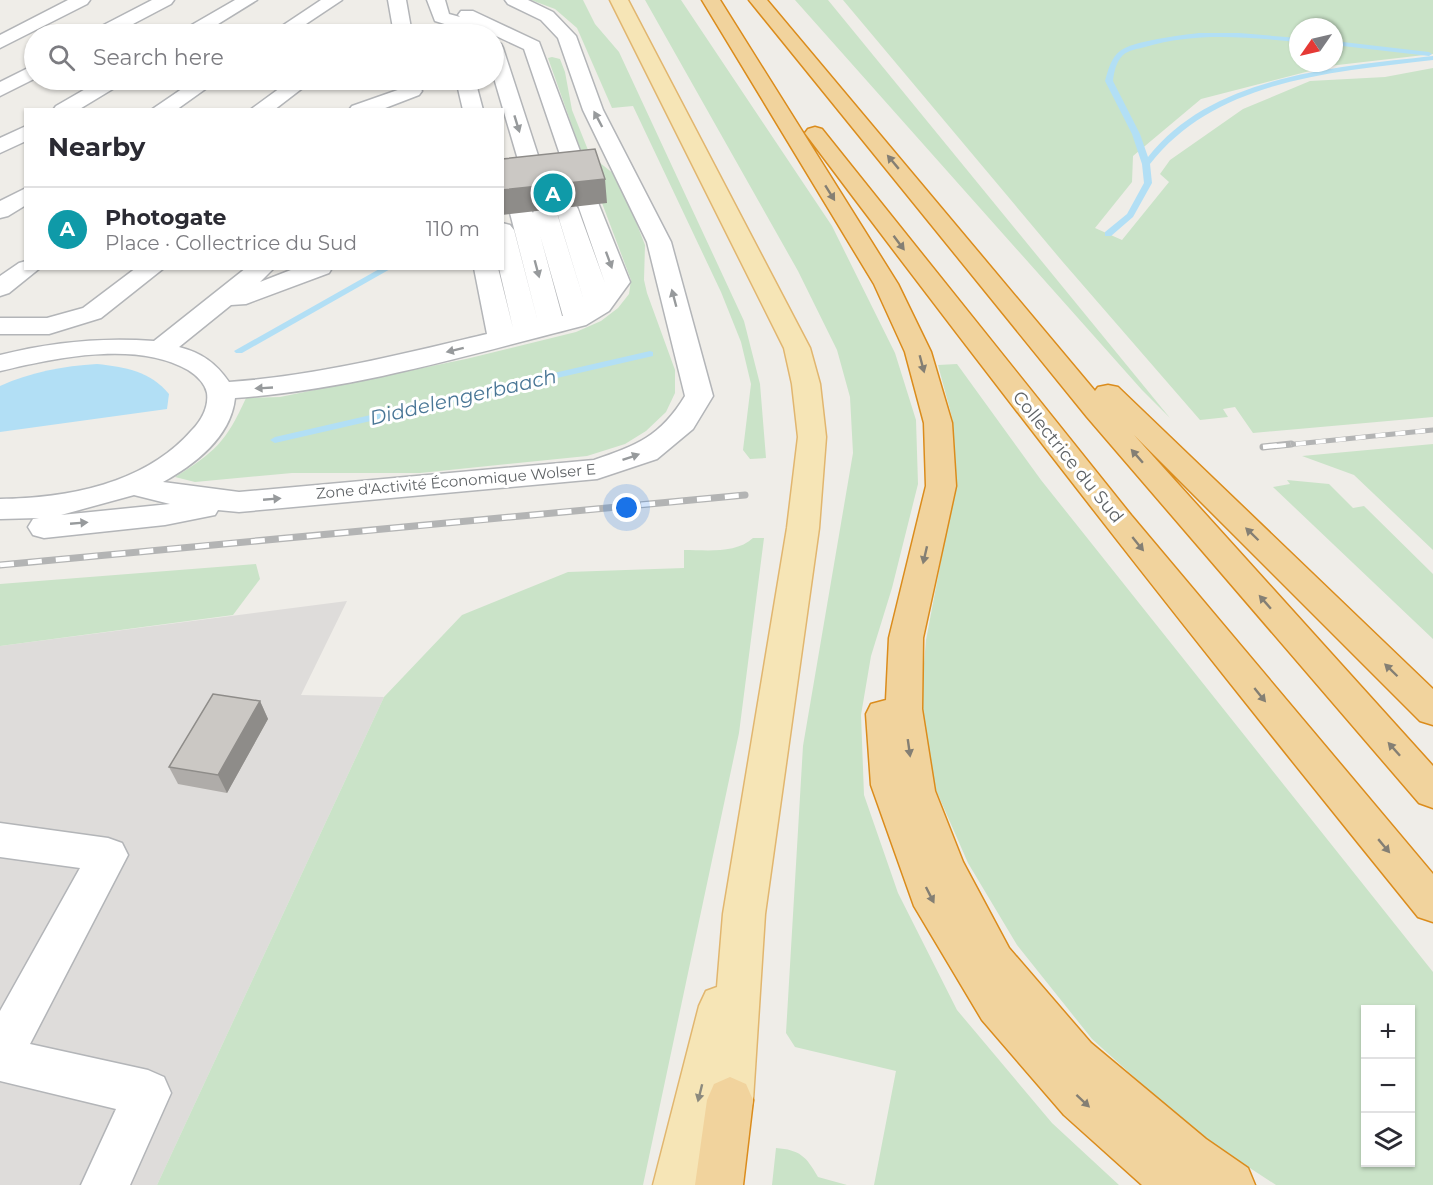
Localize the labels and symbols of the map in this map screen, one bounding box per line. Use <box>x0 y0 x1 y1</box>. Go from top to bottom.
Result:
north arrow <box>1289 18 1343 72</box>
one-way arrow <box>593 111 603 128</box>
one-way arrow <box>513 115 522 133</box>
one-way arrow <box>887 155 900 170</box>
pin: A <box>534 170 572 216</box>
one-way arrow <box>824 185 835 201</box>
one-way arrow <box>892 235 905 251</box>
one-way arrow <box>605 251 615 269</box>
one-way arrow <box>533 260 542 278</box>
one-way arrow <box>669 288 679 307</box>
one-way arrow <box>445 345 464 355</box>
one-way arrow <box>917 355 927 373</box>
water label: Diddelengerbaach <box>367 364 559 430</box>
one-way arrow <box>254 383 273 392</box>
street label: Collectrice du Sud <box>1008 386 1128 528</box>
one-way arrow <box>1131 449 1144 464</box>
one-way arrow <box>623 452 641 461</box>
street label: Zone d'Activité Économique Wolser E <box>315 459 597 503</box>
your location <box>612 493 641 522</box>
one-way arrow <box>262 494 281 503</box>
one-way arrow <box>70 518 89 528</box>
one-way arrow <box>1245 527 1259 541</box>
one-way arrow <box>1131 536 1143 551</box>
one-way arrow <box>920 546 929 565</box>
one-way arrow <box>1259 595 1272 610</box>
one-way arrow <box>1385 664 1399 678</box>
one-way arrow <box>1254 688 1266 703</box>
one-way arrow <box>905 738 914 757</box>
one-way arrow <box>1388 742 1401 757</box>
one-way arrow <box>1377 838 1390 853</box>
one-way arrow <box>925 887 935 904</box>
one-way arrow <box>694 1084 704 1102</box>
one-way arrow <box>1076 1094 1091 1108</box>

